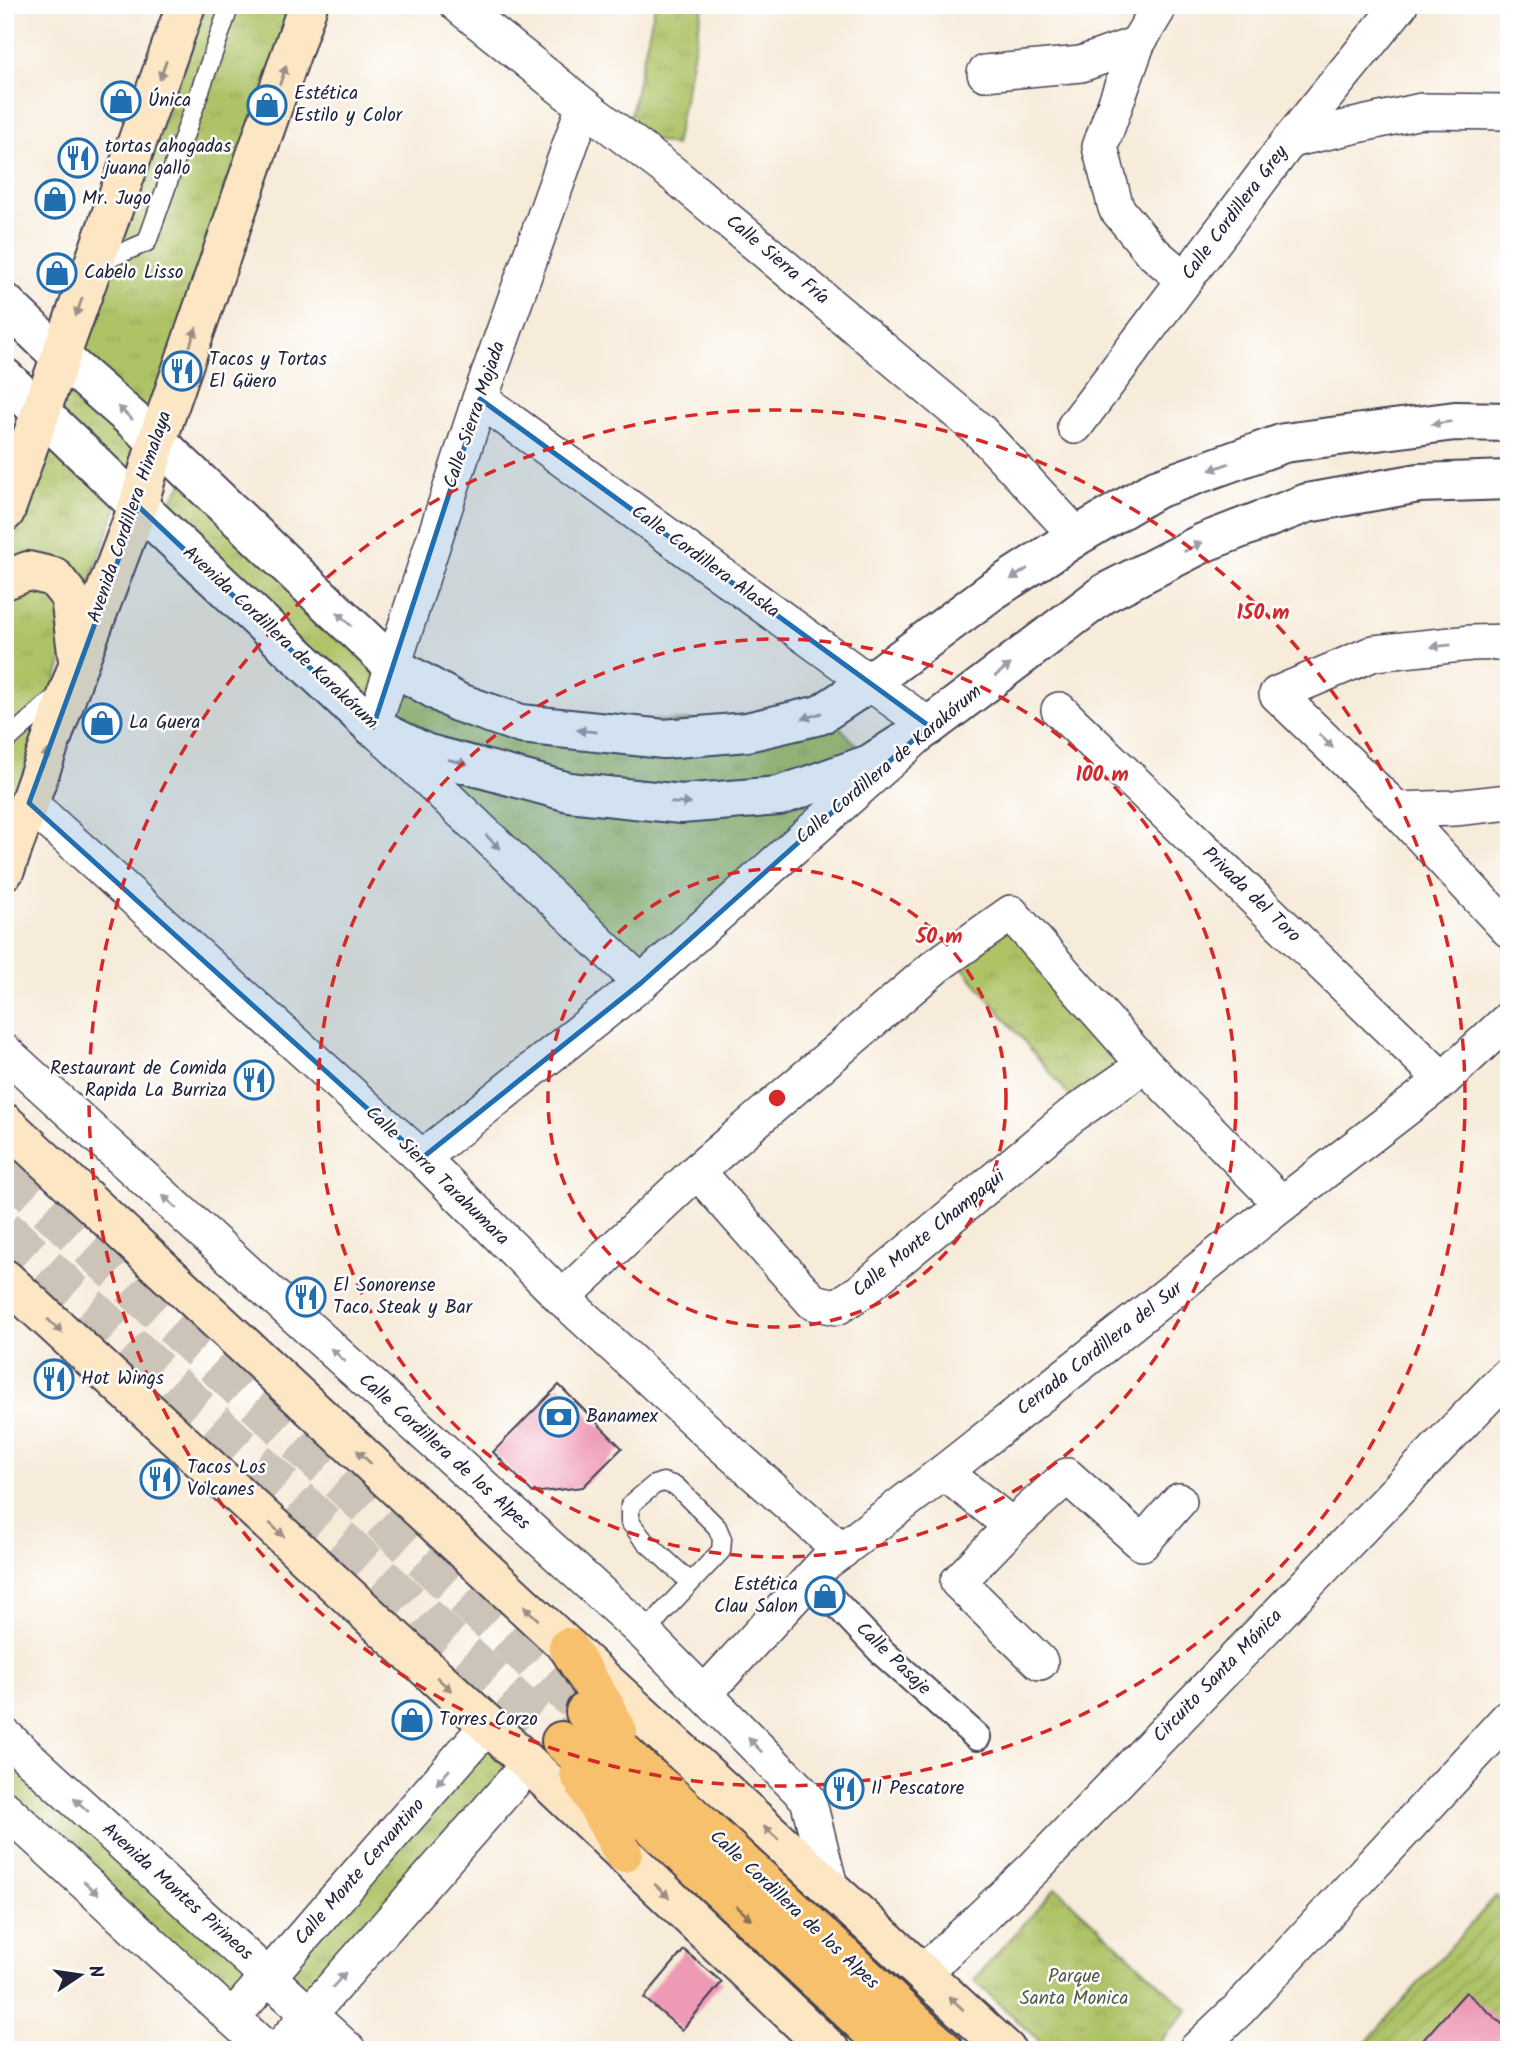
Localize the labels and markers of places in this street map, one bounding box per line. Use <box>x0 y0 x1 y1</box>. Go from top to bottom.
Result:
place label: Estética Estilo y Color <box>294 79 404 131</box>
shop icon: Única <box>100 80 142 122</box>
shop icon: Estética Estilo y Color <box>246 84 288 126</box>
place label: Única <box>148 86 191 116</box>
place label: tortas ahogadas juana gallo <box>100 132 231 184</box>
restaurant icon: tortas ahogadas juana gallo <box>57 137 99 179</box>
shop icon: Mr. Jugo <box>34 178 76 220</box>
place label: Mr. Jugo <box>82 184 151 214</box>
shop icon: Cabelo Lisso <box>36 252 78 294</box>
place label: Cabelo Lisso <box>84 258 183 288</box>
place label: Tacos y Tortas El Güero <box>209 345 327 397</box>
restaurant icon: Tacos y Tortas El Güero <box>161 350 203 392</box>
shop icon: La Guera <box>81 702 123 744</box>
place label: La Guera <box>129 708 200 738</box>
place label: Restaurant de Comida Rapida La Burriza <box>50 1054 227 1106</box>
restaurant icon: Restaurant de Comida Rapida La Burriza <box>233 1059 275 1101</box>
centre of rings <box>765 1086 789 1110</box>
place label: El Sonorense Taco Steak y Bar <box>333 1271 474 1323</box>
restaurant icon: El Sonorense Taco Steak y Bar <box>285 1276 327 1318</box>
restaurant icon: Hot Wings <box>33 1358 75 1400</box>
place label: Hot Wings <box>81 1364 164 1394</box>
bank icon: Banamex <box>538 1396 580 1438</box>
place label: Banamex <box>586 1402 659 1432</box>
place label: Tacos Los Volcanes <box>187 1453 266 1505</box>
restaurant icon: Tacos Los Volcanes <box>139 1458 181 1500</box>
place label: Estética Clau Salon <box>714 1570 798 1622</box>
shop icon: Estética Clau Salon <box>804 1575 846 1617</box>
shop icon: Torres Corzo <box>391 1699 433 1741</box>
place label: Torres Corzo <box>439 1705 538 1735</box>
restaurant icon: Il Pescatore <box>823 1768 865 1810</box>
place label: Il Pescatore <box>871 1774 965 1804</box>

